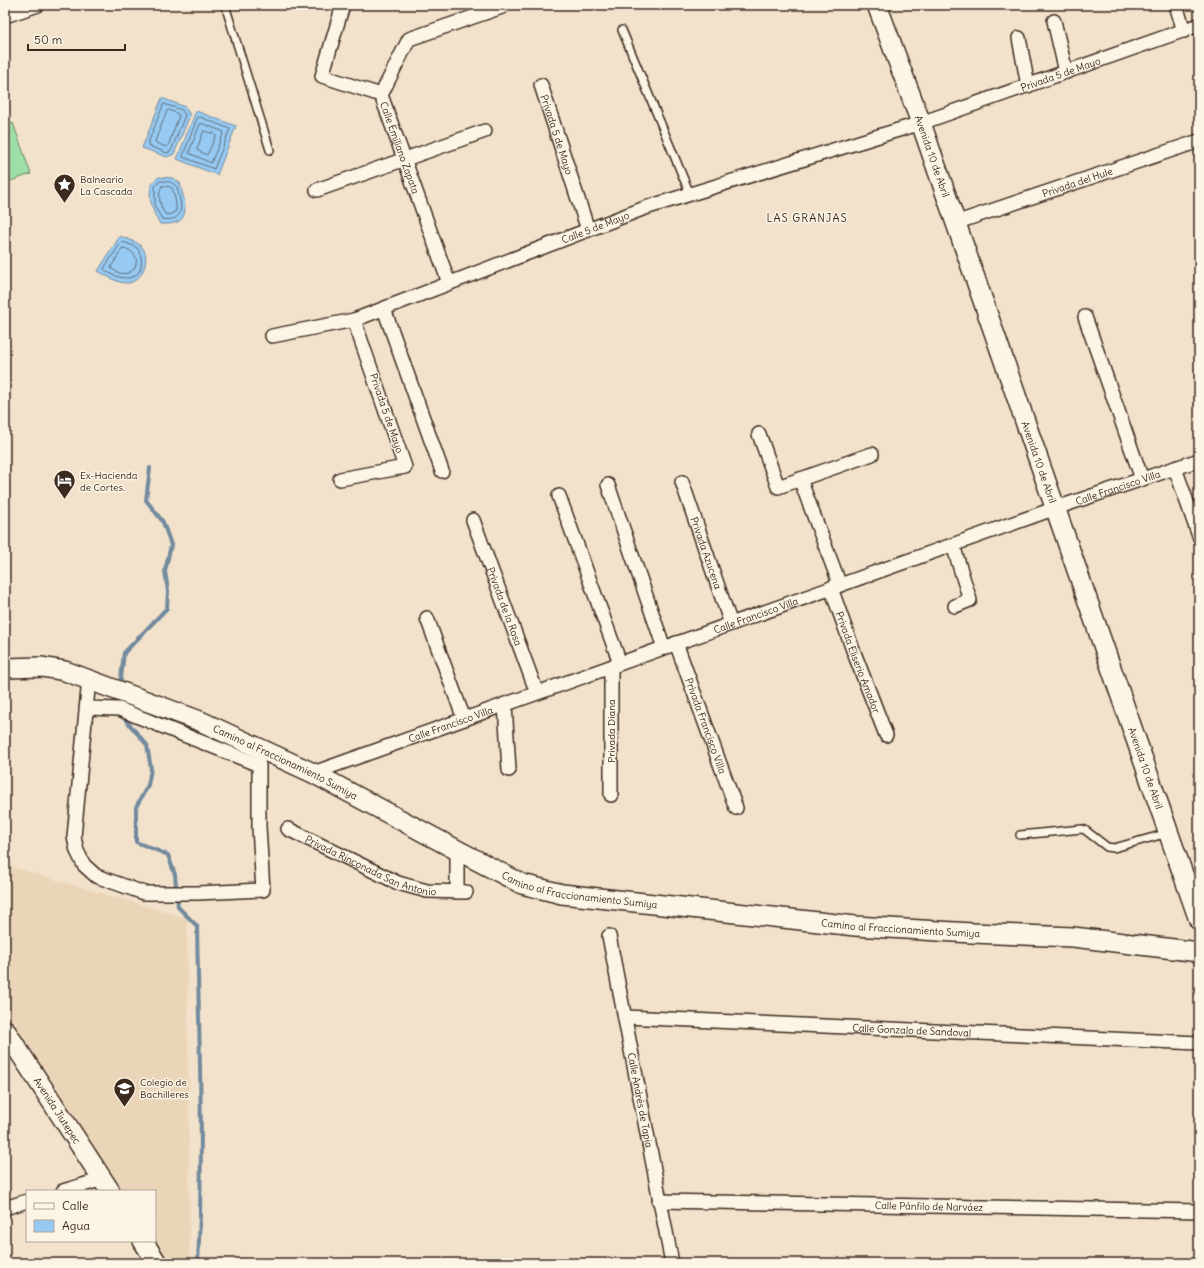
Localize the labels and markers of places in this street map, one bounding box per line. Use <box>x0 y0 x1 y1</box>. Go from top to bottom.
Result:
place icon: Balneario La Cascada <box>52 172 78 205</box>
place label: Balneario La Cascada <box>80 173 133 198</box>
hotel icon: Ex-Hacienda de Cortes. <box>51 468 77 501</box>
place label: Ex-Hacienda de Cortes. <box>80 469 138 494</box>
school or university icon: Colegio de Bachilleres <box>111 1075 137 1108</box>
place label: Colegio de Bachilleres <box>140 1076 189 1101</box>

